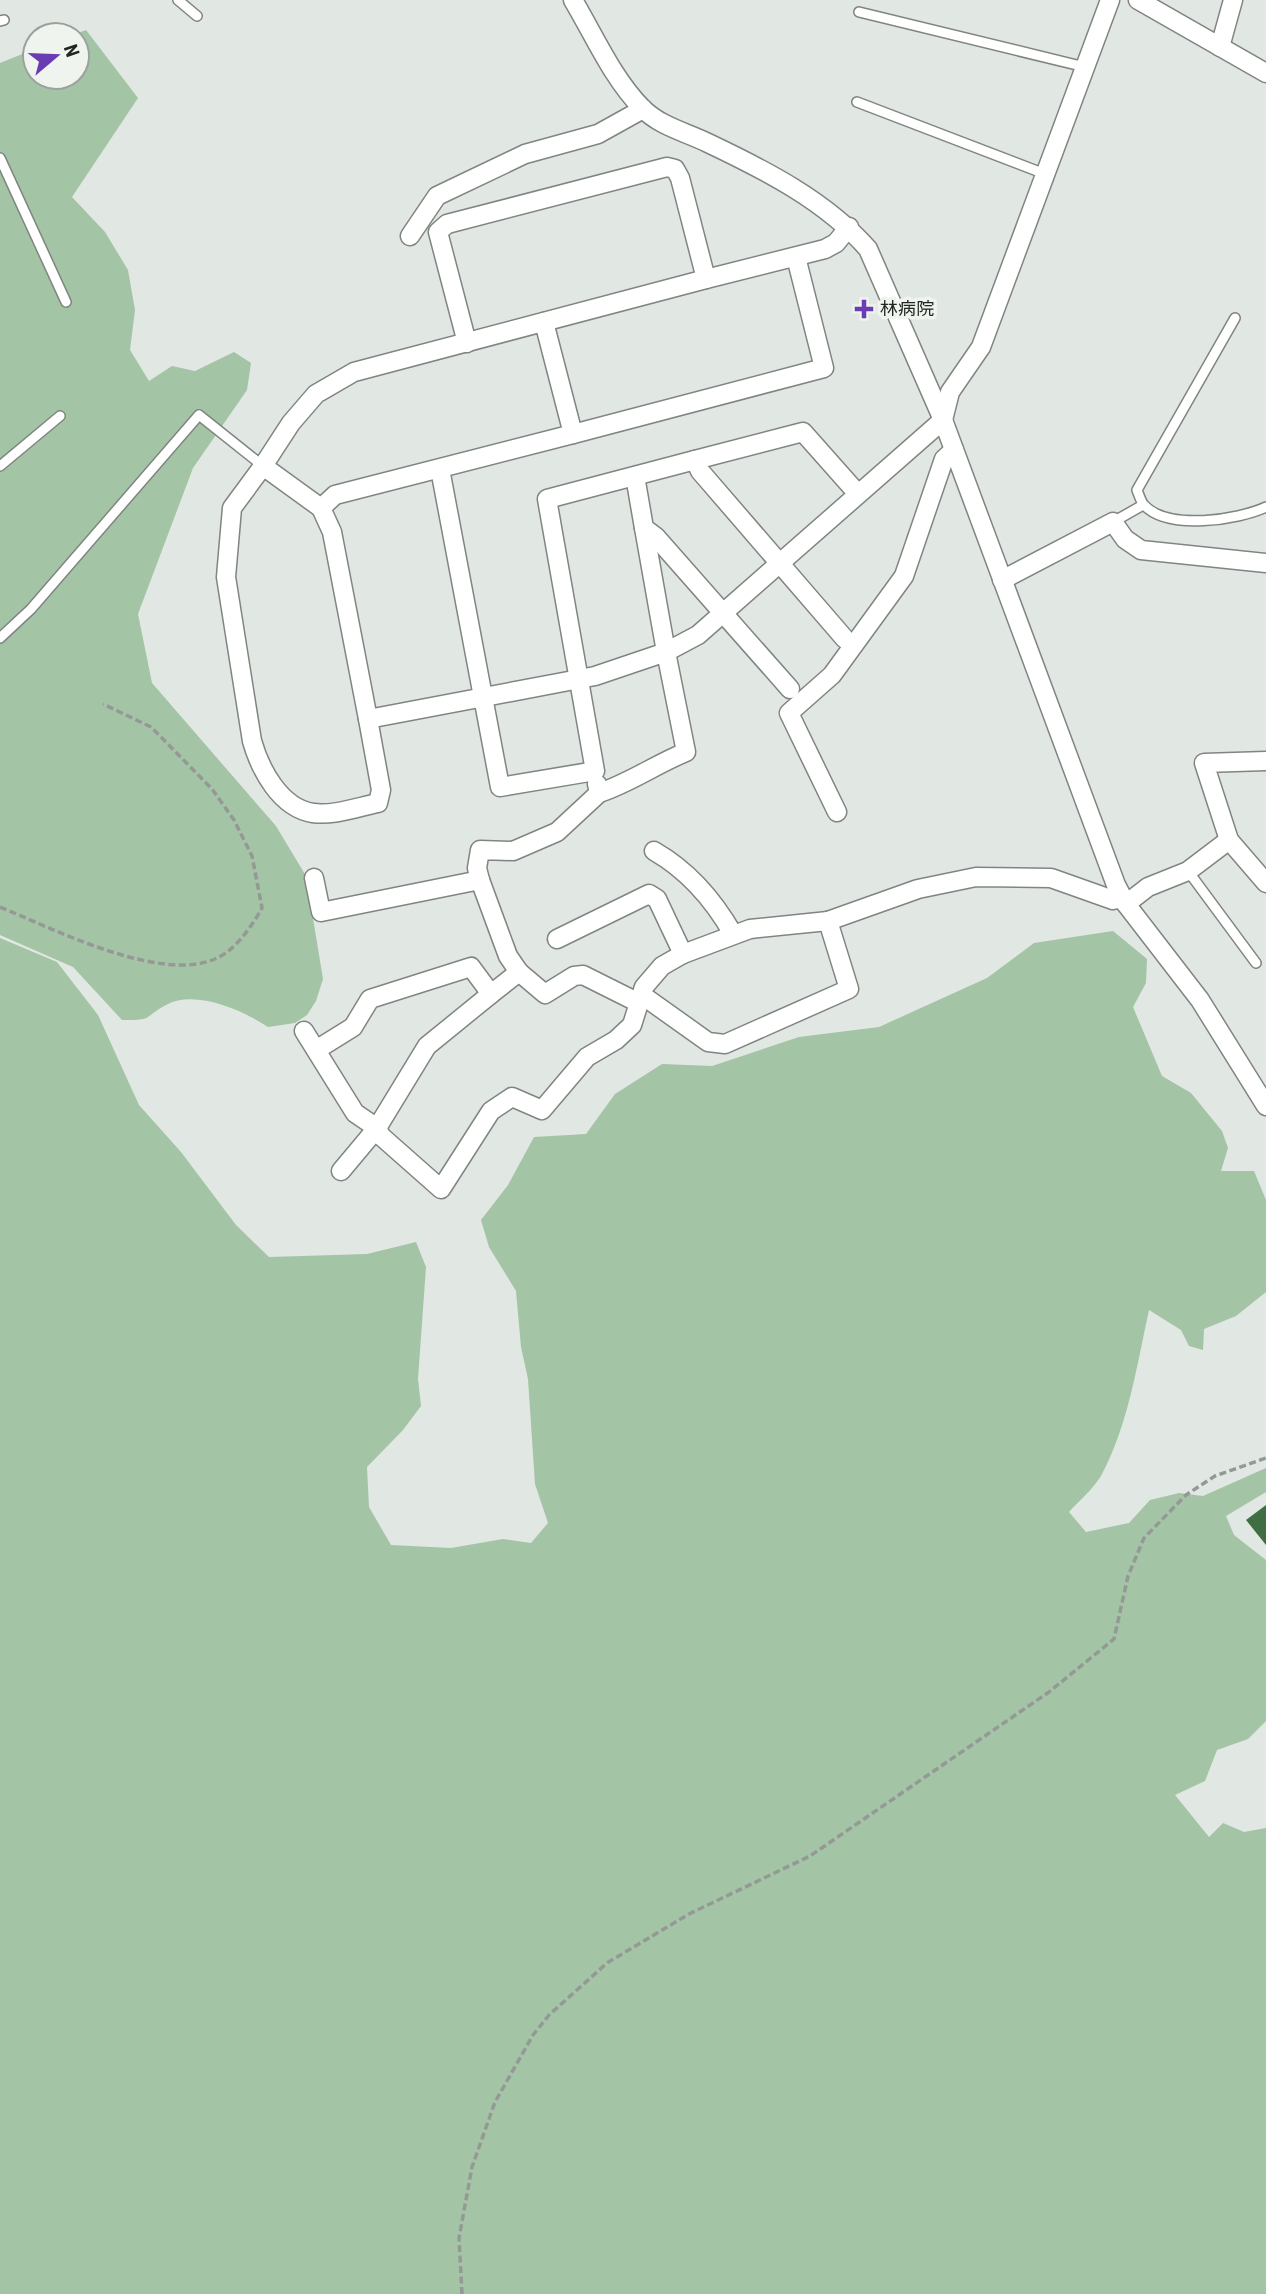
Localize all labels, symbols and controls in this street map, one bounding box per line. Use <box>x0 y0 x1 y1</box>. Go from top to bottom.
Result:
north arrow <box>21 21 91 91</box>
text: N <box>59 41 84 60</box>
place label: 林病院 <box>880 298 934 319</box>
marker: 林病院 <box>854 299 874 319</box>

